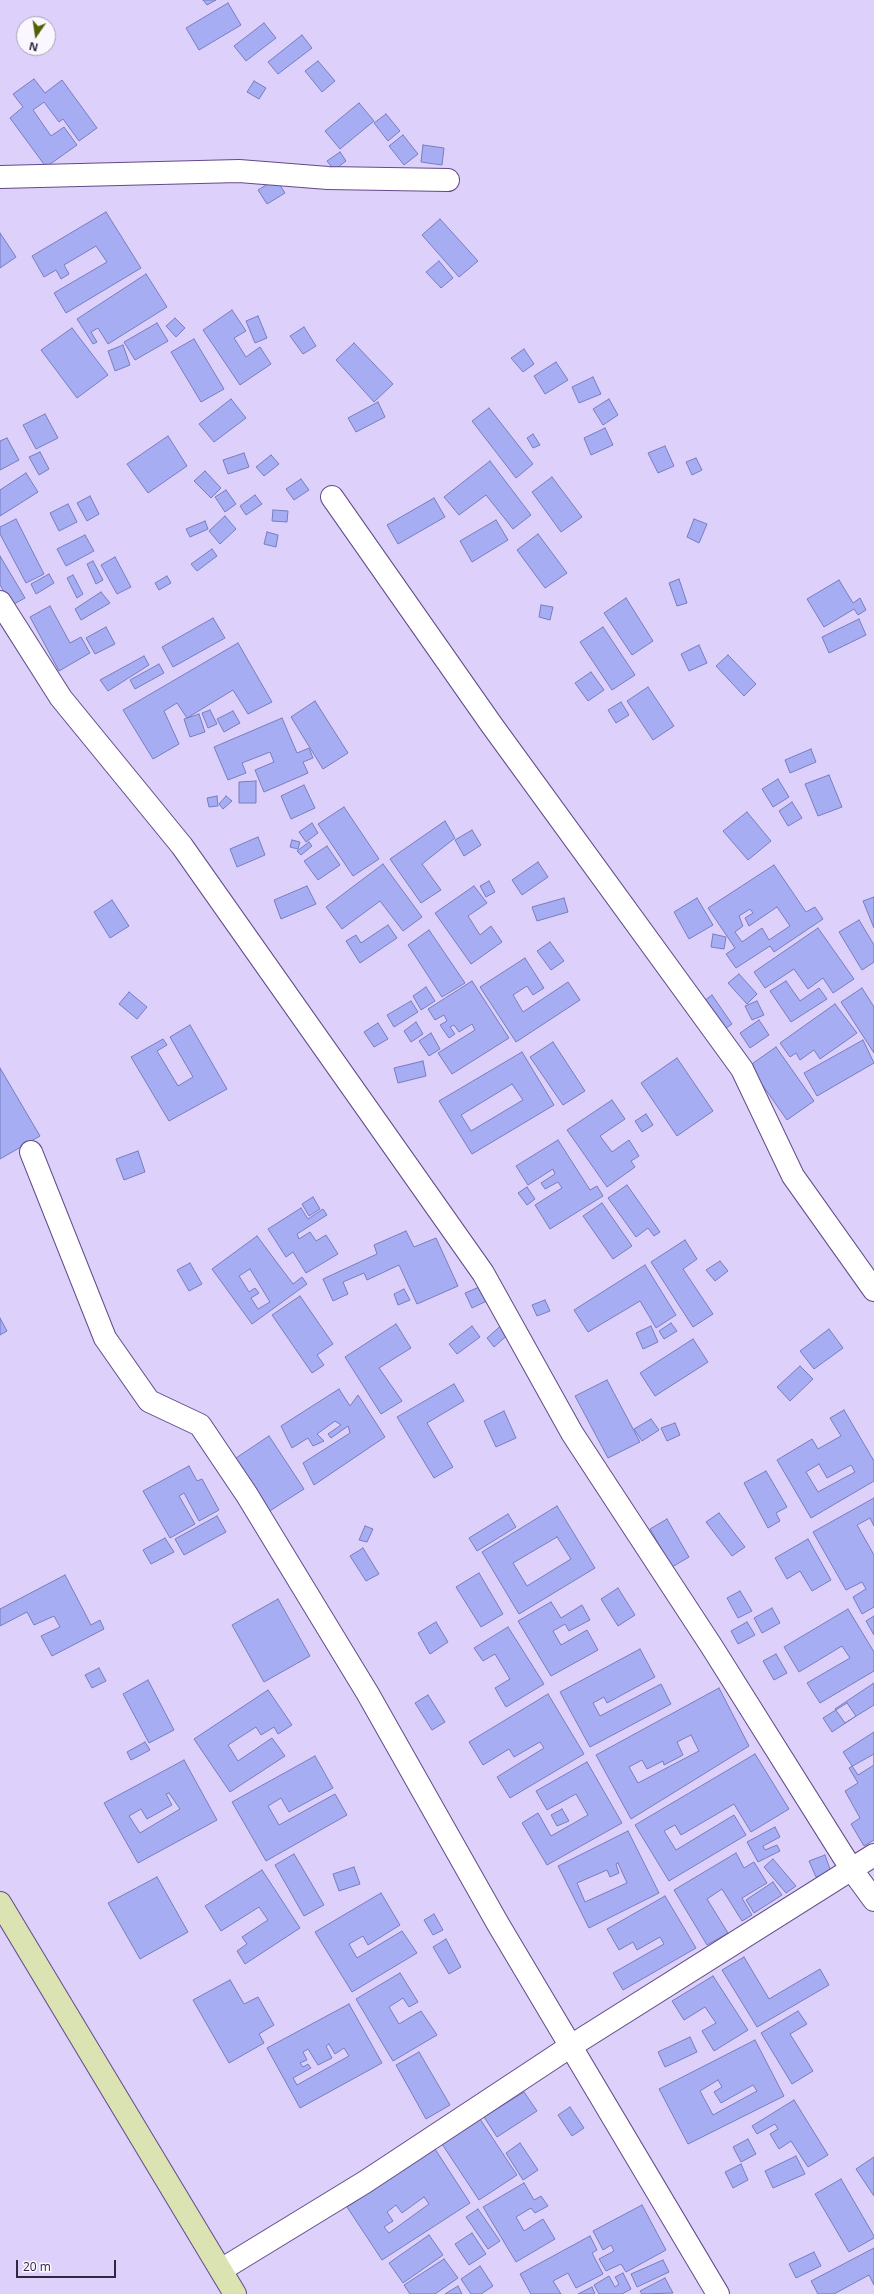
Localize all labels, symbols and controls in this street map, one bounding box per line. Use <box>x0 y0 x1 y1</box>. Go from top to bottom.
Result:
north arrow <box>16 16 56 56</box>
text: N <box>27 39 39 56</box>
scale bar <box>18 2252 118 2278</box>
text: 20 m <box>23 2258 51 2275</box>

